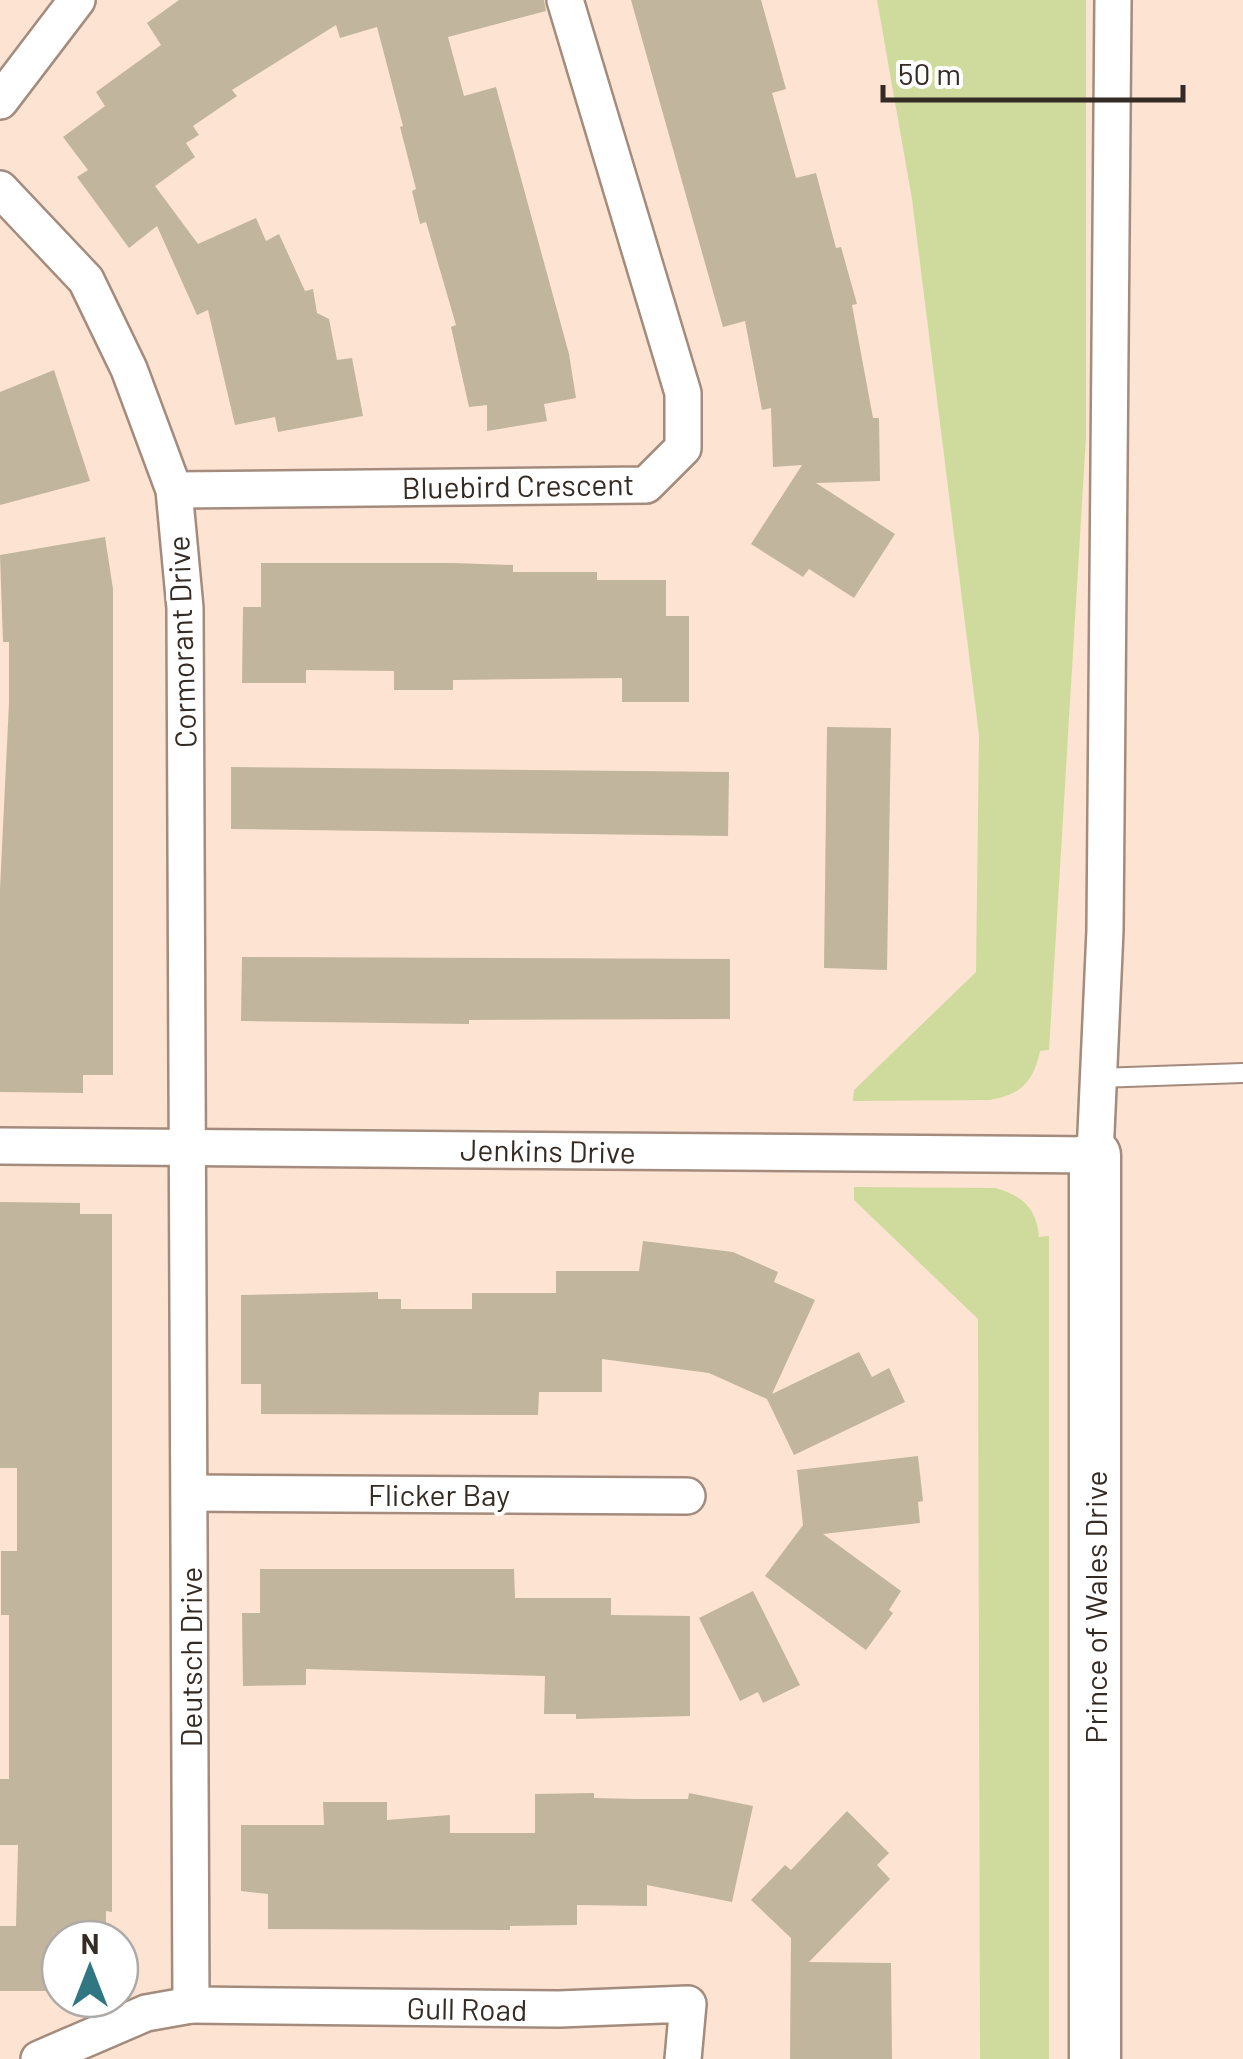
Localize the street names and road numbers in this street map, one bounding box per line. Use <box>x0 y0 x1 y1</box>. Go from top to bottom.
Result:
street label: Bluebird Crescent <box>401 465 635 505</box>
street label: Cormorant Drive <box>159 535 203 749</box>
street label: Jenkins Drive <box>460 1130 636 1170</box>
street label: Prince of Wales Drive <box>1077 1471 1113 1743</box>
street label: Flicker Bay <box>368 1476 510 1512</box>
street label: Deutsch Drive <box>172 1567 208 1747</box>
street label: Gull Road <box>406 1989 528 2027</box>

